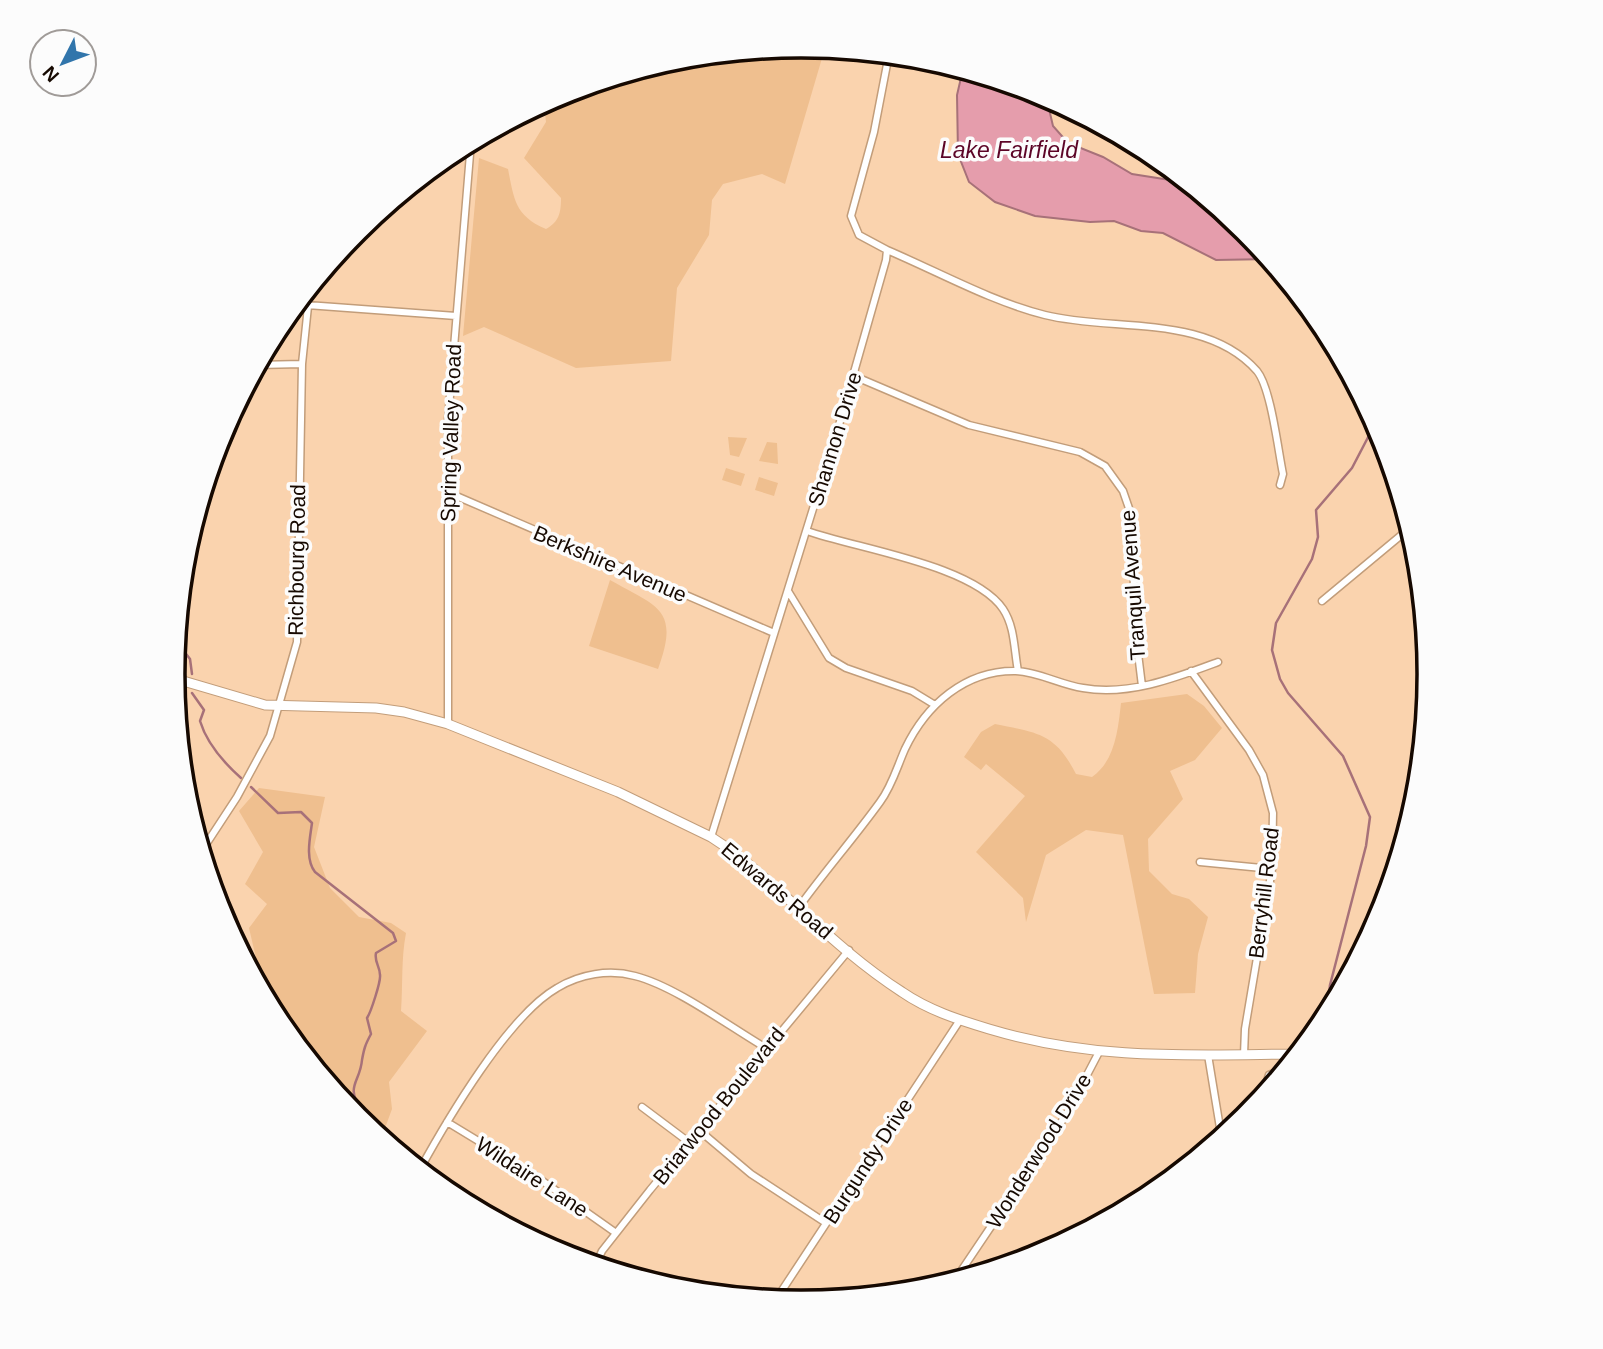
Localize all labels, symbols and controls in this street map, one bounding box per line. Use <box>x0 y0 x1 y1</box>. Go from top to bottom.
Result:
north arrow <box>28 28 98 98</box>
text: N <box>38 62 63 86</box>
water label: Lake Fairfield <box>940 137 1079 163</box>
street label: Spring Valley Road <box>436 344 465 522</box>
street label: Shannon Drive <box>803 369 866 509</box>
street label: Richbourg Road <box>284 484 309 636</box>
street label: Tranquil Avenue <box>1116 509 1149 661</box>
street label: Berkshire Avenue <box>530 521 690 606</box>
street label: Berryhill Road <box>1244 826 1283 960</box>
street label: Edwards Road <box>717 838 837 944</box>
street label: Briarwood Boulevard <box>648 1023 789 1189</box>
street label: Wonderwood Drive <box>982 1069 1096 1232</box>
street label: Burgundy Drive <box>819 1094 917 1228</box>
street label: Wildaire Lane <box>472 1132 592 1221</box>

